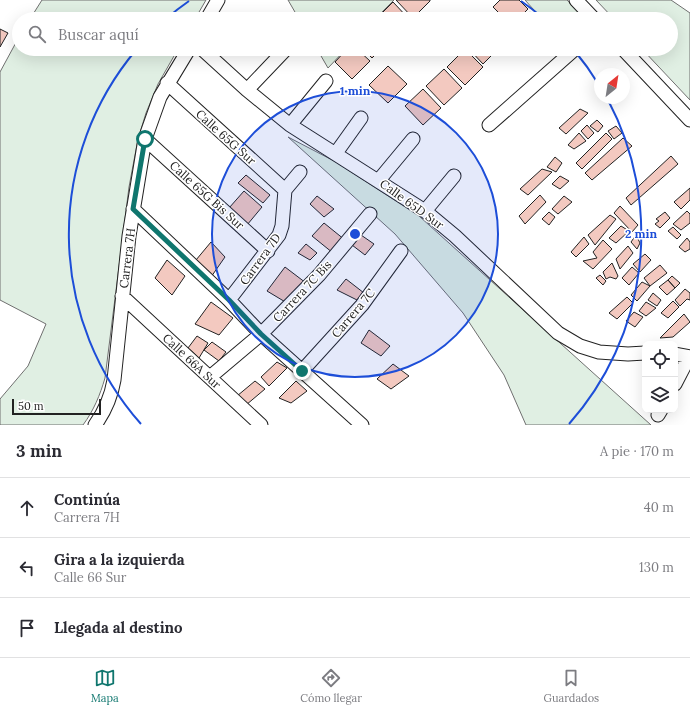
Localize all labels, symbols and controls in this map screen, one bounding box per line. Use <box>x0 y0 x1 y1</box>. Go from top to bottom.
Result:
search box <box>12 12 678 56</box>
icon: search <box>26 23 48 45</box>
text: Buscar aquí <box>58 25 139 44</box>
north arrow <box>594 68 630 104</box>
text: 1 min <box>340 83 371 98</box>
street label: Calle 65G Sur <box>193 106 260 168</box>
route start <box>136 130 154 148</box>
street label: Calle 65G Bis Sur <box>167 158 248 233</box>
street label: Calle 65D Sur <box>377 176 448 233</box>
text: 2 min <box>625 226 657 241</box>
street label: Carrera 7H <box>116 227 138 289</box>
centre of rings <box>348 227 362 241</box>
street label: Carrera 7D <box>236 230 284 288</box>
street label: Carrera 7C Bis <box>269 257 335 325</box>
street label: Carrera 7C <box>328 285 378 341</box>
street label: Calle 66A Sur <box>160 330 225 392</box>
map controls <box>642 341 678 413</box>
button: locate <box>642 341 678 377</box>
route end <box>293 362 311 380</box>
button: layers <box>642 377 678 413</box>
scale bar <box>12 397 101 416</box>
text: 50 m <box>18 399 44 413</box>
text: 3 min <box>16 440 62 462</box>
text: A pie · 170 m <box>600 443 674 460</box>
text: Continúa <box>54 490 120 509</box>
icon: ahead <box>16 497 38 519</box>
text: 40 m <box>644 499 674 516</box>
text: Carrera 7H <box>54 509 120 526</box>
text: Gira a la izquierda <box>54 550 185 569</box>
icon: left <box>16 557 38 579</box>
text: 130 m <box>639 559 674 576</box>
text: Calle 66 Sur <box>54 569 126 586</box>
icon: arrive <box>16 617 38 639</box>
text: Llegada al destino <box>54 618 183 637</box>
tab: Mapa <box>91 667 119 705</box>
tab: Cómo llegar <box>300 667 362 705</box>
tab: Guardados <box>544 667 599 705</box>

